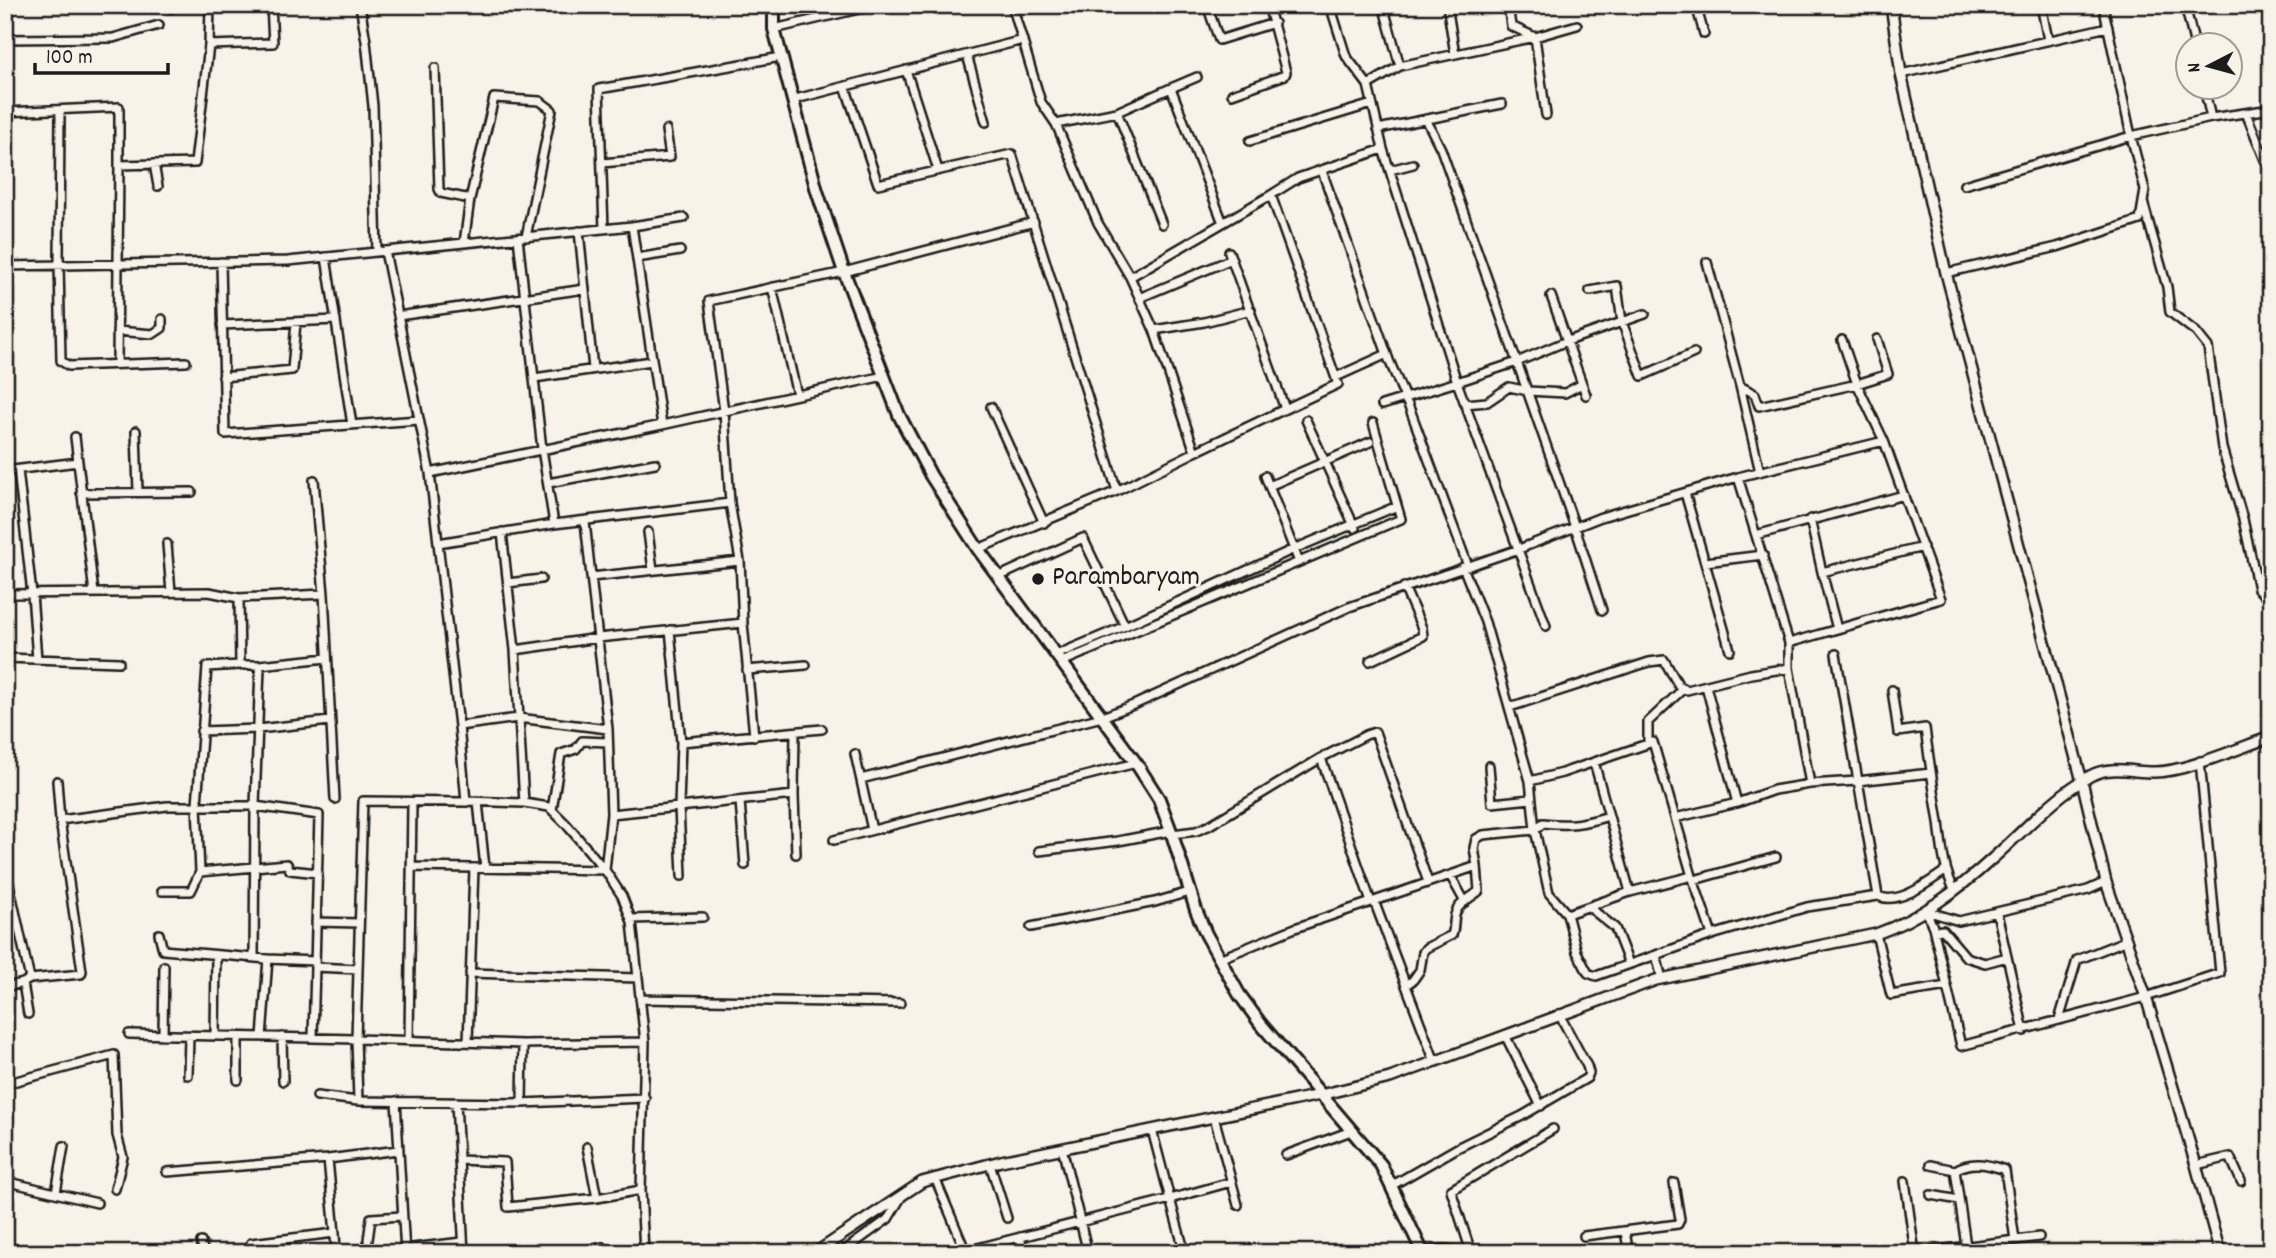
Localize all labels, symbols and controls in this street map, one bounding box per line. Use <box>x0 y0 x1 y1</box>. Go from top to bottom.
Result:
scale bar <box>35 32 168 76</box>
north arrow <box>2174 32 2244 102</box>
text: 100 m <box>46 44 93 74</box>
text: N <box>2182 61 2209 73</box>
place label: Parambaryam <box>1052 559 1200 599</box>
marker: Parambaryam <box>1030 571 1046 587</box>

